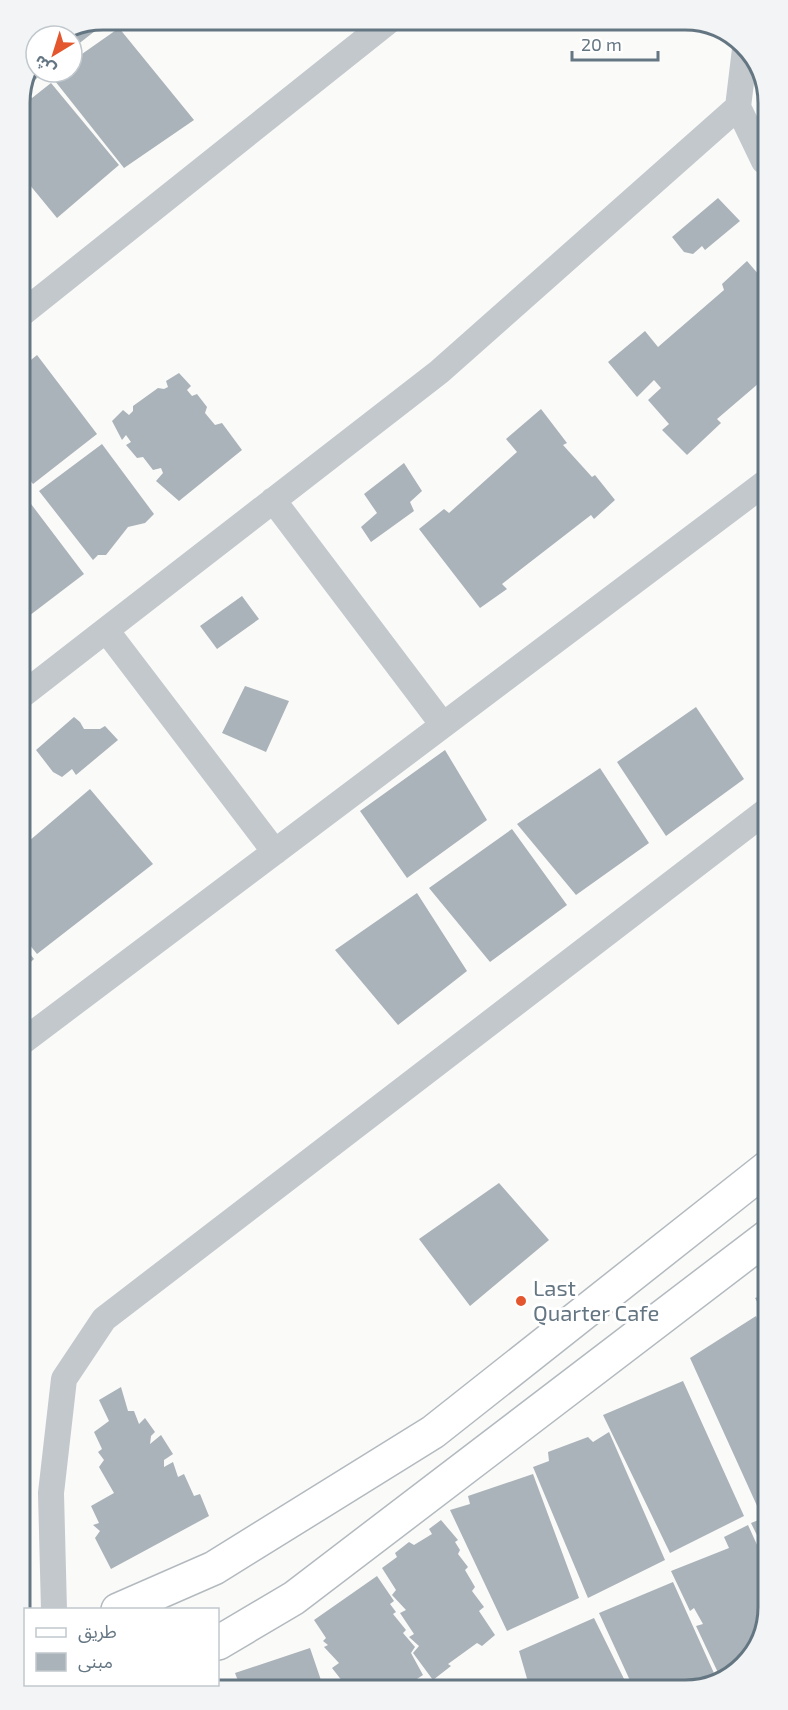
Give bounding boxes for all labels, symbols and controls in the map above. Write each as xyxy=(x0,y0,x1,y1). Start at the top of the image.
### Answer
north arrow xyxy=(24,24,84,84)
scale bar xyxy=(572,24,658,62)
text: 20 m xyxy=(581,33,622,55)
text: ش xyxy=(30,51,60,80)
place label: Last Quarter Cafe xyxy=(533,1274,659,1326)
marker: Last Quarter Cafe xyxy=(514,1294,528,1308)
legend xyxy=(24,1608,219,1686)
text: طريق xyxy=(78,1620,117,1643)
text: مبنى xyxy=(78,1650,113,1673)

